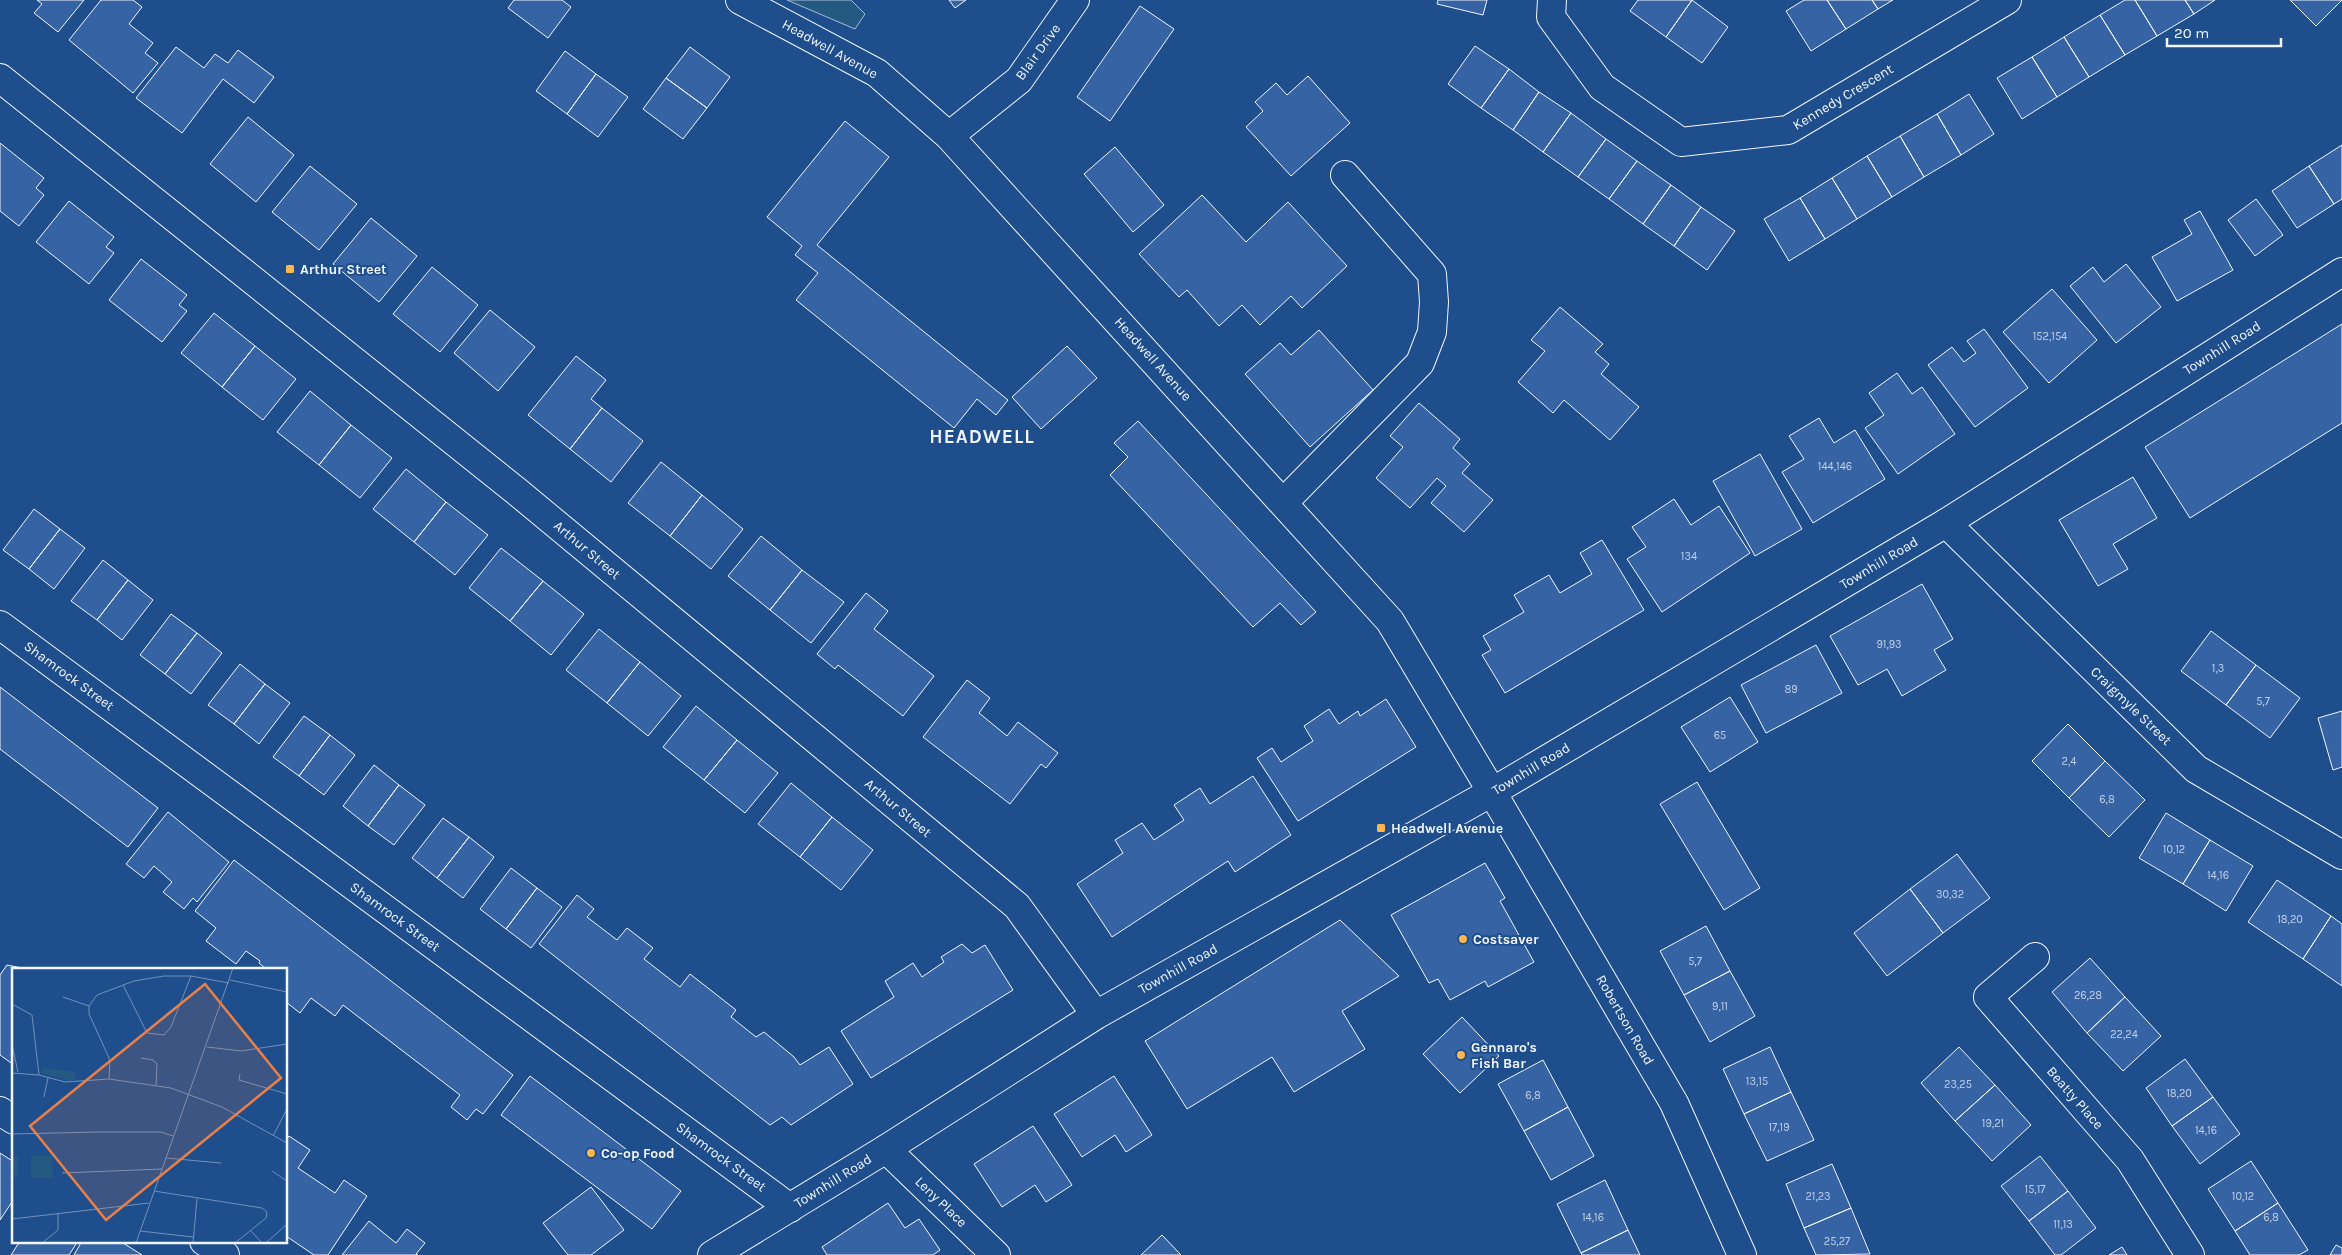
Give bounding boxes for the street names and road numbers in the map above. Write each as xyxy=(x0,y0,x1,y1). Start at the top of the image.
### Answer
street label: Headwell Avenue xyxy=(779,16,881,82)
street label: Blair Drive xyxy=(1012,20,1064,84)
street label: Kennedy Crescent xyxy=(1790,60,1896,134)
street label: Headwell Avenue xyxy=(1111,314,1195,404)
street label: Townhill Road xyxy=(2180,317,2264,379)
street label: Arthur Street xyxy=(550,517,624,583)
street label: Townhill Road xyxy=(1837,533,1921,593)
street label: Shamrock Street xyxy=(21,638,117,714)
street label: Craigmyle Street xyxy=(2087,663,2175,749)
street label: Townhill Road xyxy=(1489,739,1573,799)
street label: Arthur Street xyxy=(861,775,935,841)
street label: Shamrock Street xyxy=(347,879,443,955)
street label: Townhill Road xyxy=(1135,940,1221,998)
street label: Robertson Road xyxy=(1592,972,1658,1068)
street label: Beatty Place xyxy=(2043,1063,2107,1133)
street label: Shamrock Street xyxy=(673,1119,769,1195)
street label: Townhill Road xyxy=(791,1150,875,1212)
street label: Leny Place xyxy=(911,1173,971,1231)

